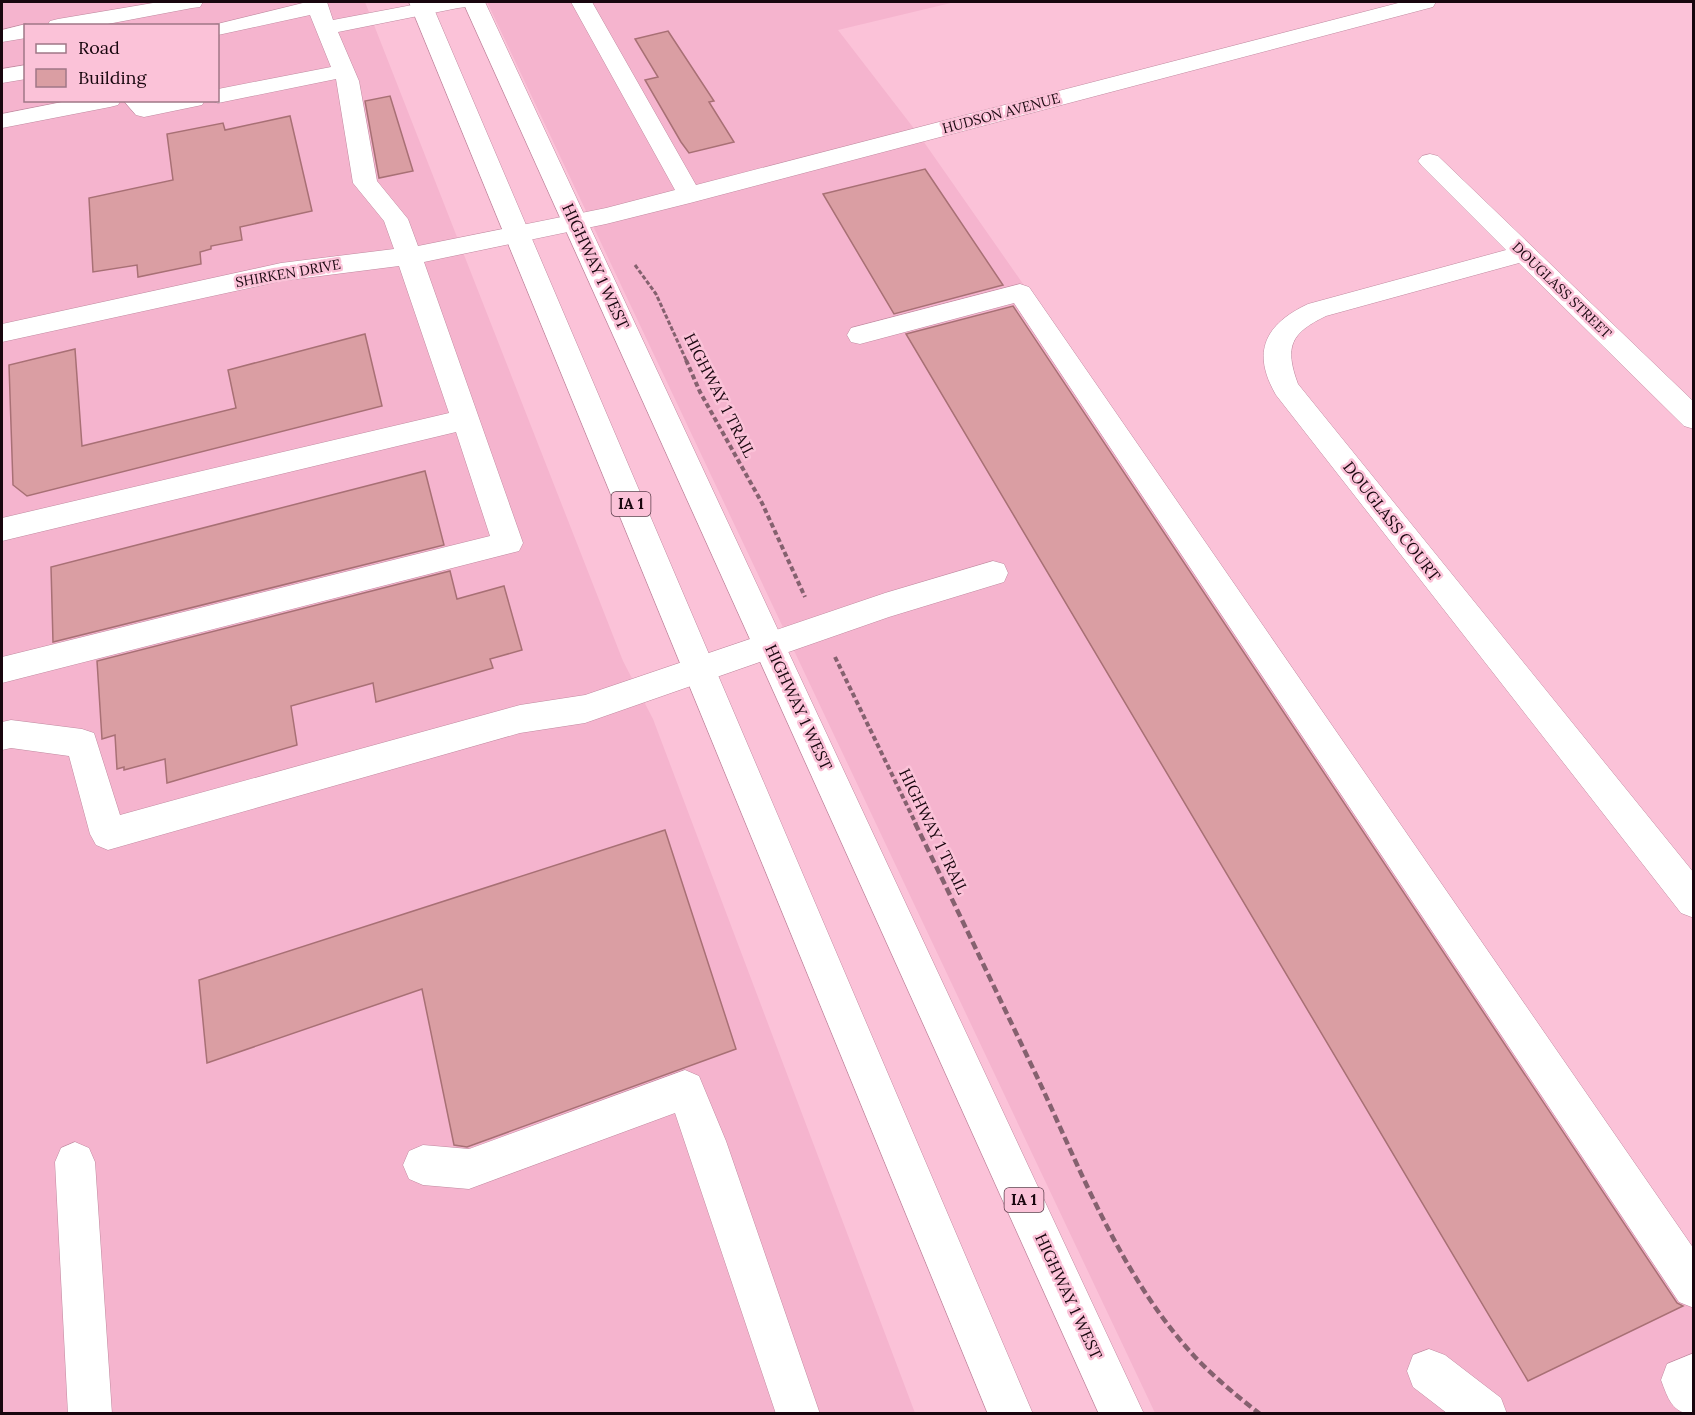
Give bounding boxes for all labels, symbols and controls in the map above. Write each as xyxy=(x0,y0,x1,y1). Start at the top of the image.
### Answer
legend xyxy=(24,24,219,102)
text: Road xyxy=(78,36,120,59)
text: Building xyxy=(78,66,148,89)
street label: HUDSON AVENUE xyxy=(940,89,1062,137)
street label: HIGHWAY 1 WEST xyxy=(558,200,634,332)
street label: DOUGLASS STREET xyxy=(1509,238,1615,342)
street label: SHIRKEN DRIVE xyxy=(234,255,342,291)
street label: HIGHWAY 1 TRAIL xyxy=(680,329,760,461)
street label: DOUGLASS COURT xyxy=(1339,457,1445,585)
road number: IA 1 xyxy=(612,492,650,516)
street label: HIGHWAY 1 WEST xyxy=(761,641,837,773)
street label: HIGHWAY 1 TRAIL xyxy=(895,765,973,897)
road number: IA 1 xyxy=(1004,1188,1044,1212)
street label: HIGHWAY 1 WEST xyxy=(1031,1230,1107,1362)

